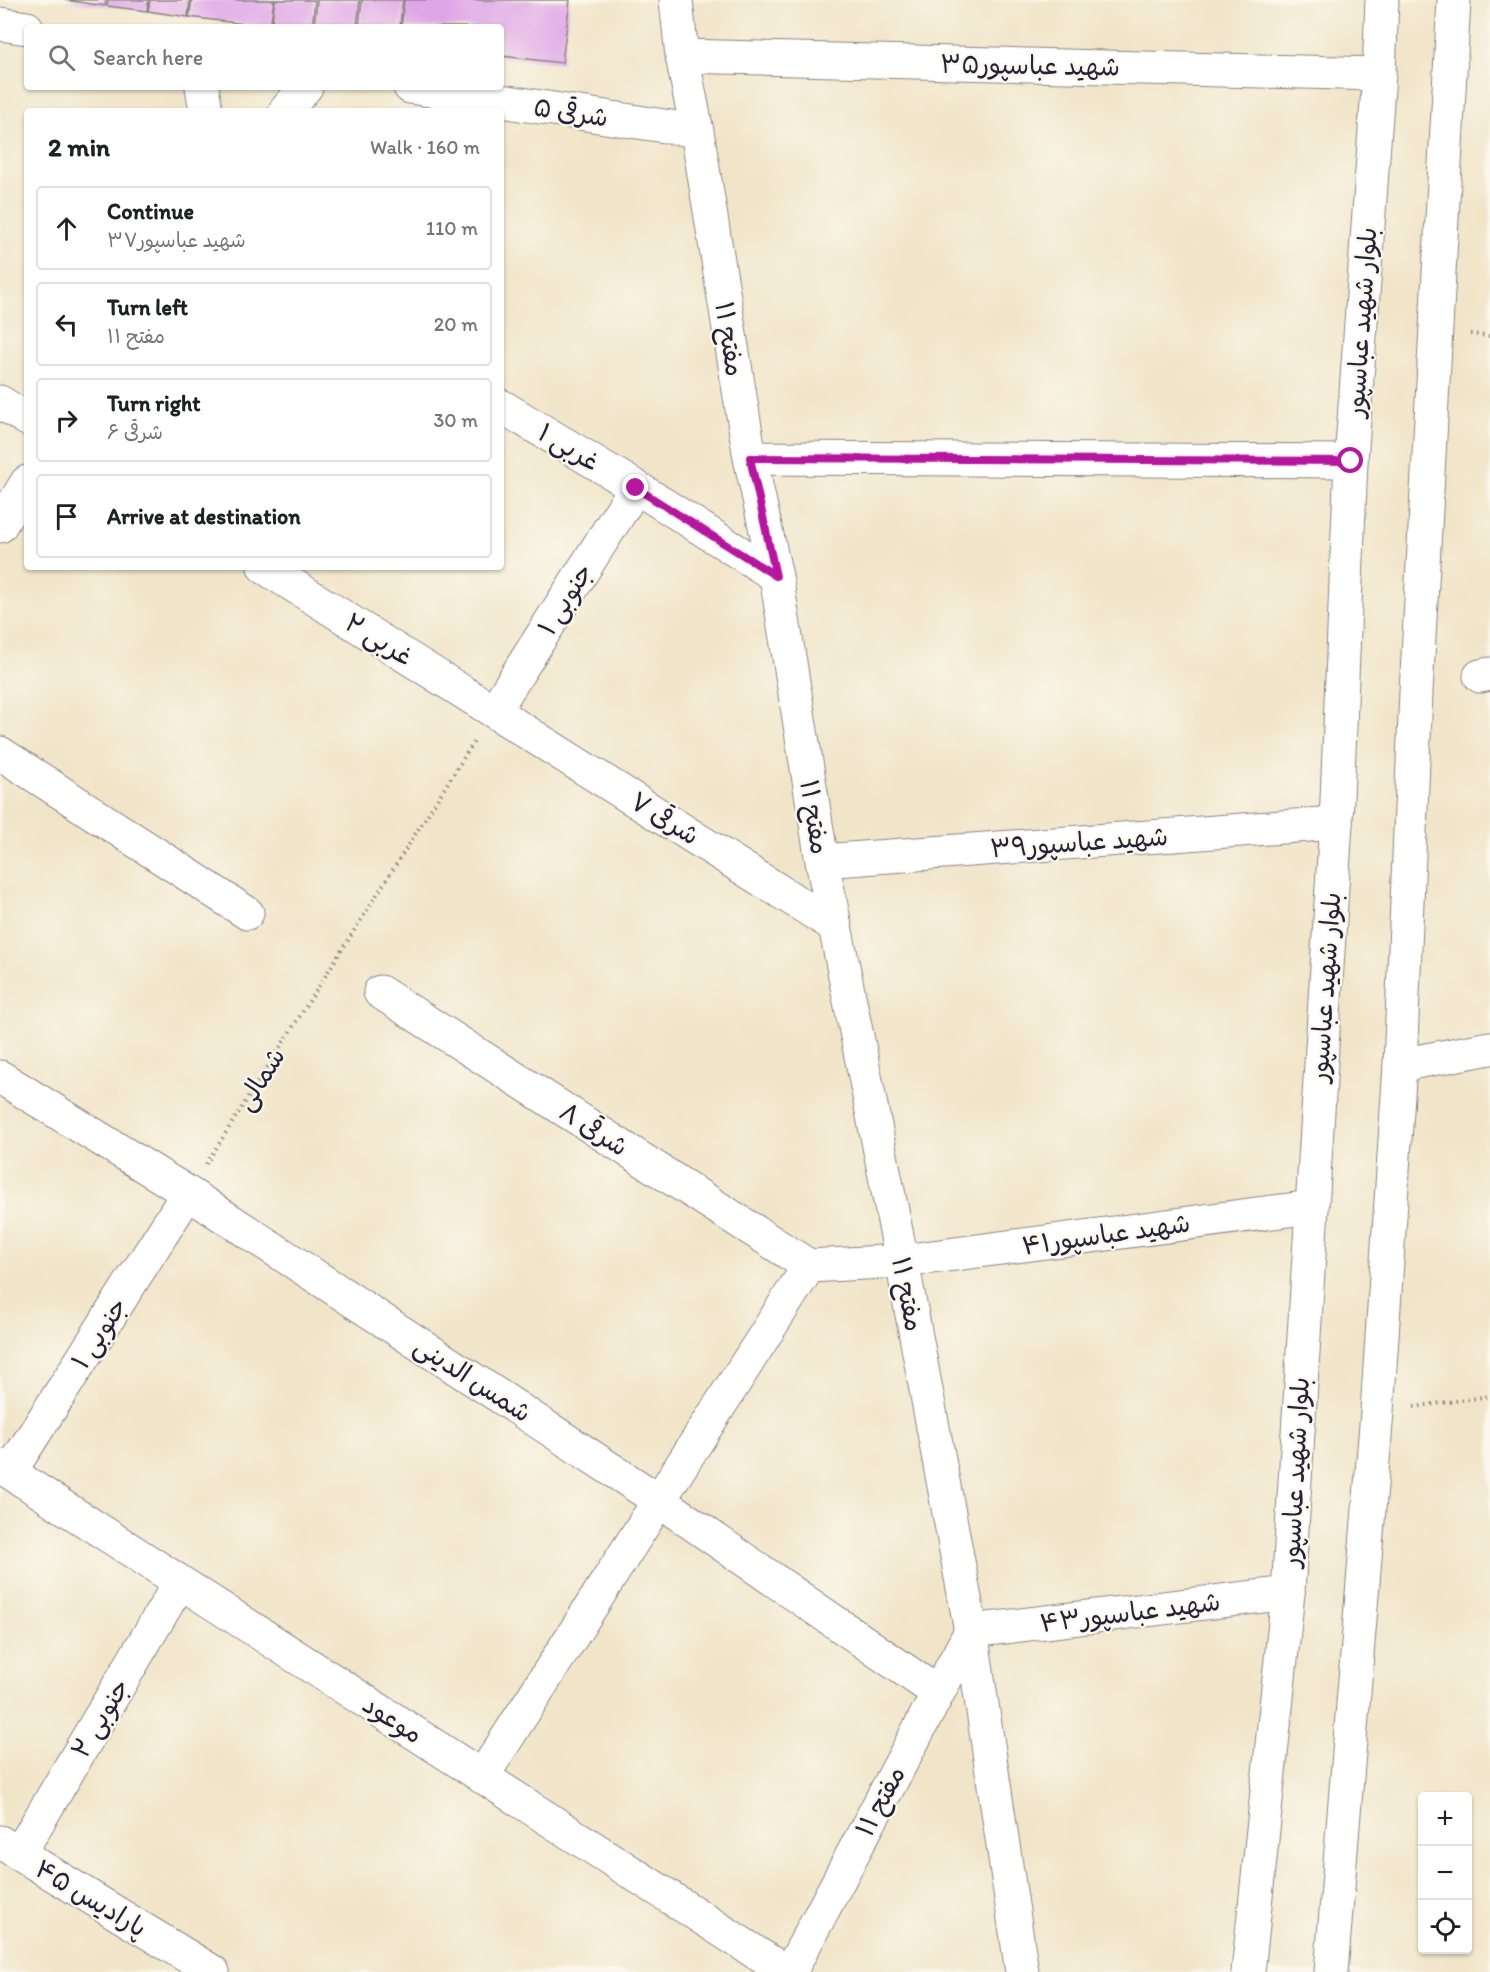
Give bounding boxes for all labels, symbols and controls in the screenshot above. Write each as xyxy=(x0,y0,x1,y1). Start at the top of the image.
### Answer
search box xyxy=(24,24,504,90)
icon: search xyxy=(45,41,78,74)
text: Search here xyxy=(93,44,203,71)
street label: شهید عباسپور۳۵ xyxy=(940,47,1120,84)
street label: شرقی ۵ xyxy=(531,90,611,134)
text: 2 min xyxy=(48,131,110,163)
text: Walk · 160 m xyxy=(370,135,480,159)
text: Continue xyxy=(107,198,194,225)
icon: ahead xyxy=(50,212,83,245)
text: 110 m xyxy=(426,216,478,240)
street label: بلوار شهید عباسپور xyxy=(1338,226,1385,420)
text: شهید عباسپور۳۷ xyxy=(107,228,246,252)
text: Turn left xyxy=(107,294,188,321)
street label: مفتح ۱۱ xyxy=(706,299,752,379)
icon: left xyxy=(50,308,83,341)
text: 20 m xyxy=(434,312,478,336)
text: مفتح ۱۱ xyxy=(107,324,165,348)
text: Turn right xyxy=(107,390,201,417)
icon: right xyxy=(50,404,83,437)
text: 30 m xyxy=(433,408,478,432)
street label: غربی ۱ xyxy=(532,416,606,479)
text: شرقی ۶ xyxy=(107,420,163,444)
route start xyxy=(1337,447,1363,473)
route end xyxy=(622,474,648,500)
icon: arrive xyxy=(50,500,83,533)
text: Arrive at destination xyxy=(107,503,301,530)
street label: جنوبی ۱ xyxy=(531,557,600,641)
street label: غربی ۲ xyxy=(338,606,419,673)
street label: مفتح ۱۱ xyxy=(791,777,837,857)
street label: شرقی ۷ xyxy=(625,784,705,852)
street label: شهید عباسپور۳۹ xyxy=(989,820,1169,865)
street label: بلوار شهید عباسپور xyxy=(1302,891,1349,1085)
street label: شمالی xyxy=(228,1041,293,1117)
street label: شرقی ۸ xyxy=(554,1095,634,1163)
street label: ۴۱شهید عباسپور xyxy=(1020,1206,1192,1263)
street label: مفتح ۱۱ xyxy=(883,1254,931,1334)
street label: ۱ جنوبی xyxy=(64,1291,135,1375)
street label: شمس الدینی xyxy=(408,1329,538,1430)
street label: بلوار شهید عباسپور xyxy=(1274,1376,1317,1570)
street label: ۴۳شهید عباسپور xyxy=(1038,1585,1222,1640)
street label: جنوبی ۲ xyxy=(64,1672,137,1764)
street label: موعود xyxy=(356,1688,429,1751)
street label: مفتح ۱۱ xyxy=(848,1760,914,1843)
map controls xyxy=(1418,1792,1472,1954)
button: + xyxy=(1418,1792,1472,1846)
button: − xyxy=(1418,1846,1472,1900)
street label: پارادیس ۴۵ xyxy=(29,1852,153,1945)
button: locate xyxy=(1418,1900,1472,1954)

